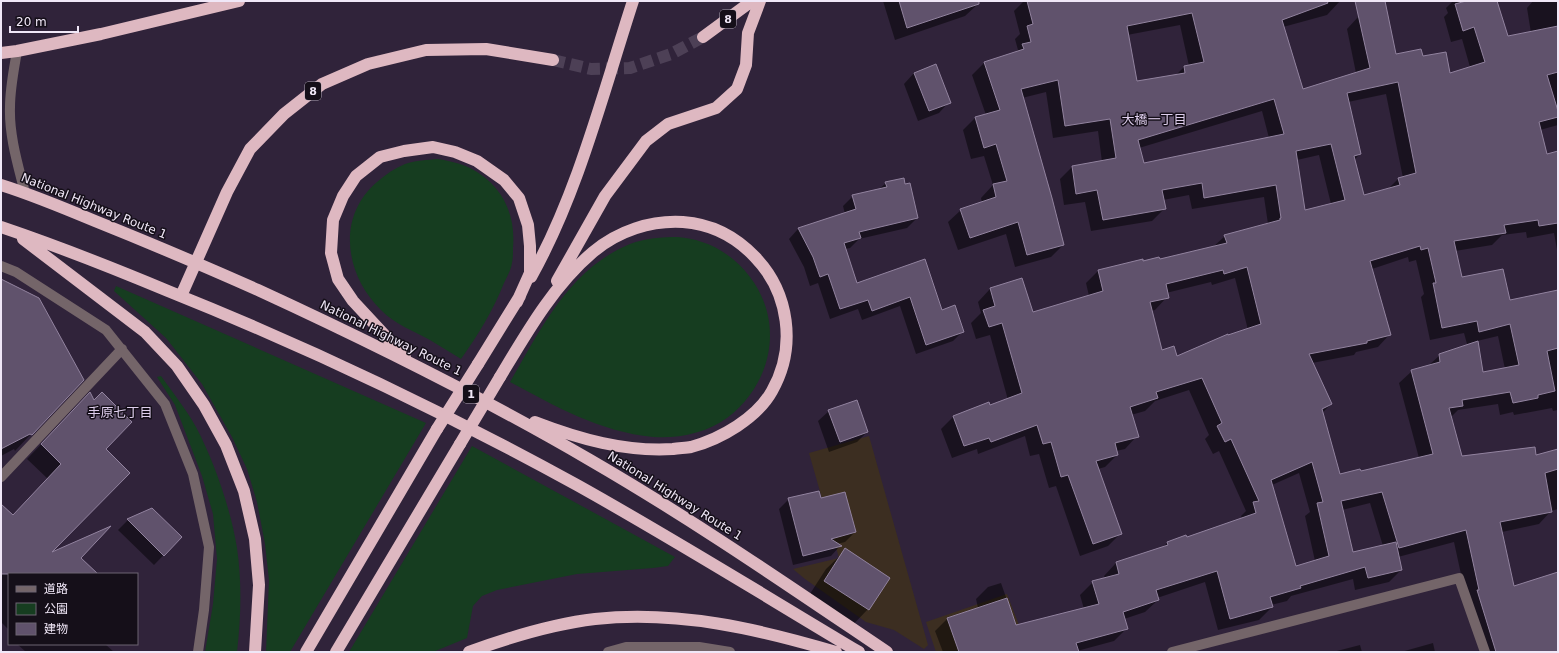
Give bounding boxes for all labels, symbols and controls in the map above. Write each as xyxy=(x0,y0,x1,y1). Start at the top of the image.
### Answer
scale bar xyxy=(10,8,78,34)
road number: 8 xyxy=(720,10,736,28)
text: 20 m xyxy=(16,15,47,29)
road number: 8 xyxy=(305,82,321,100)
district label: 大橋一丁目 xyxy=(1121,112,1187,127)
street label: National Highway Route 1 xyxy=(19,170,169,242)
street label: National Highway Route 1 xyxy=(318,298,464,378)
road number: 1 xyxy=(463,385,479,403)
district label: 手原七丁目 xyxy=(87,405,153,420)
street label: National Highway Route 1 xyxy=(605,449,745,543)
legend xyxy=(8,573,138,645)
text: 道路 xyxy=(44,582,68,596)
text: 公園 xyxy=(44,602,68,616)
text: 建物 xyxy=(44,622,68,636)

